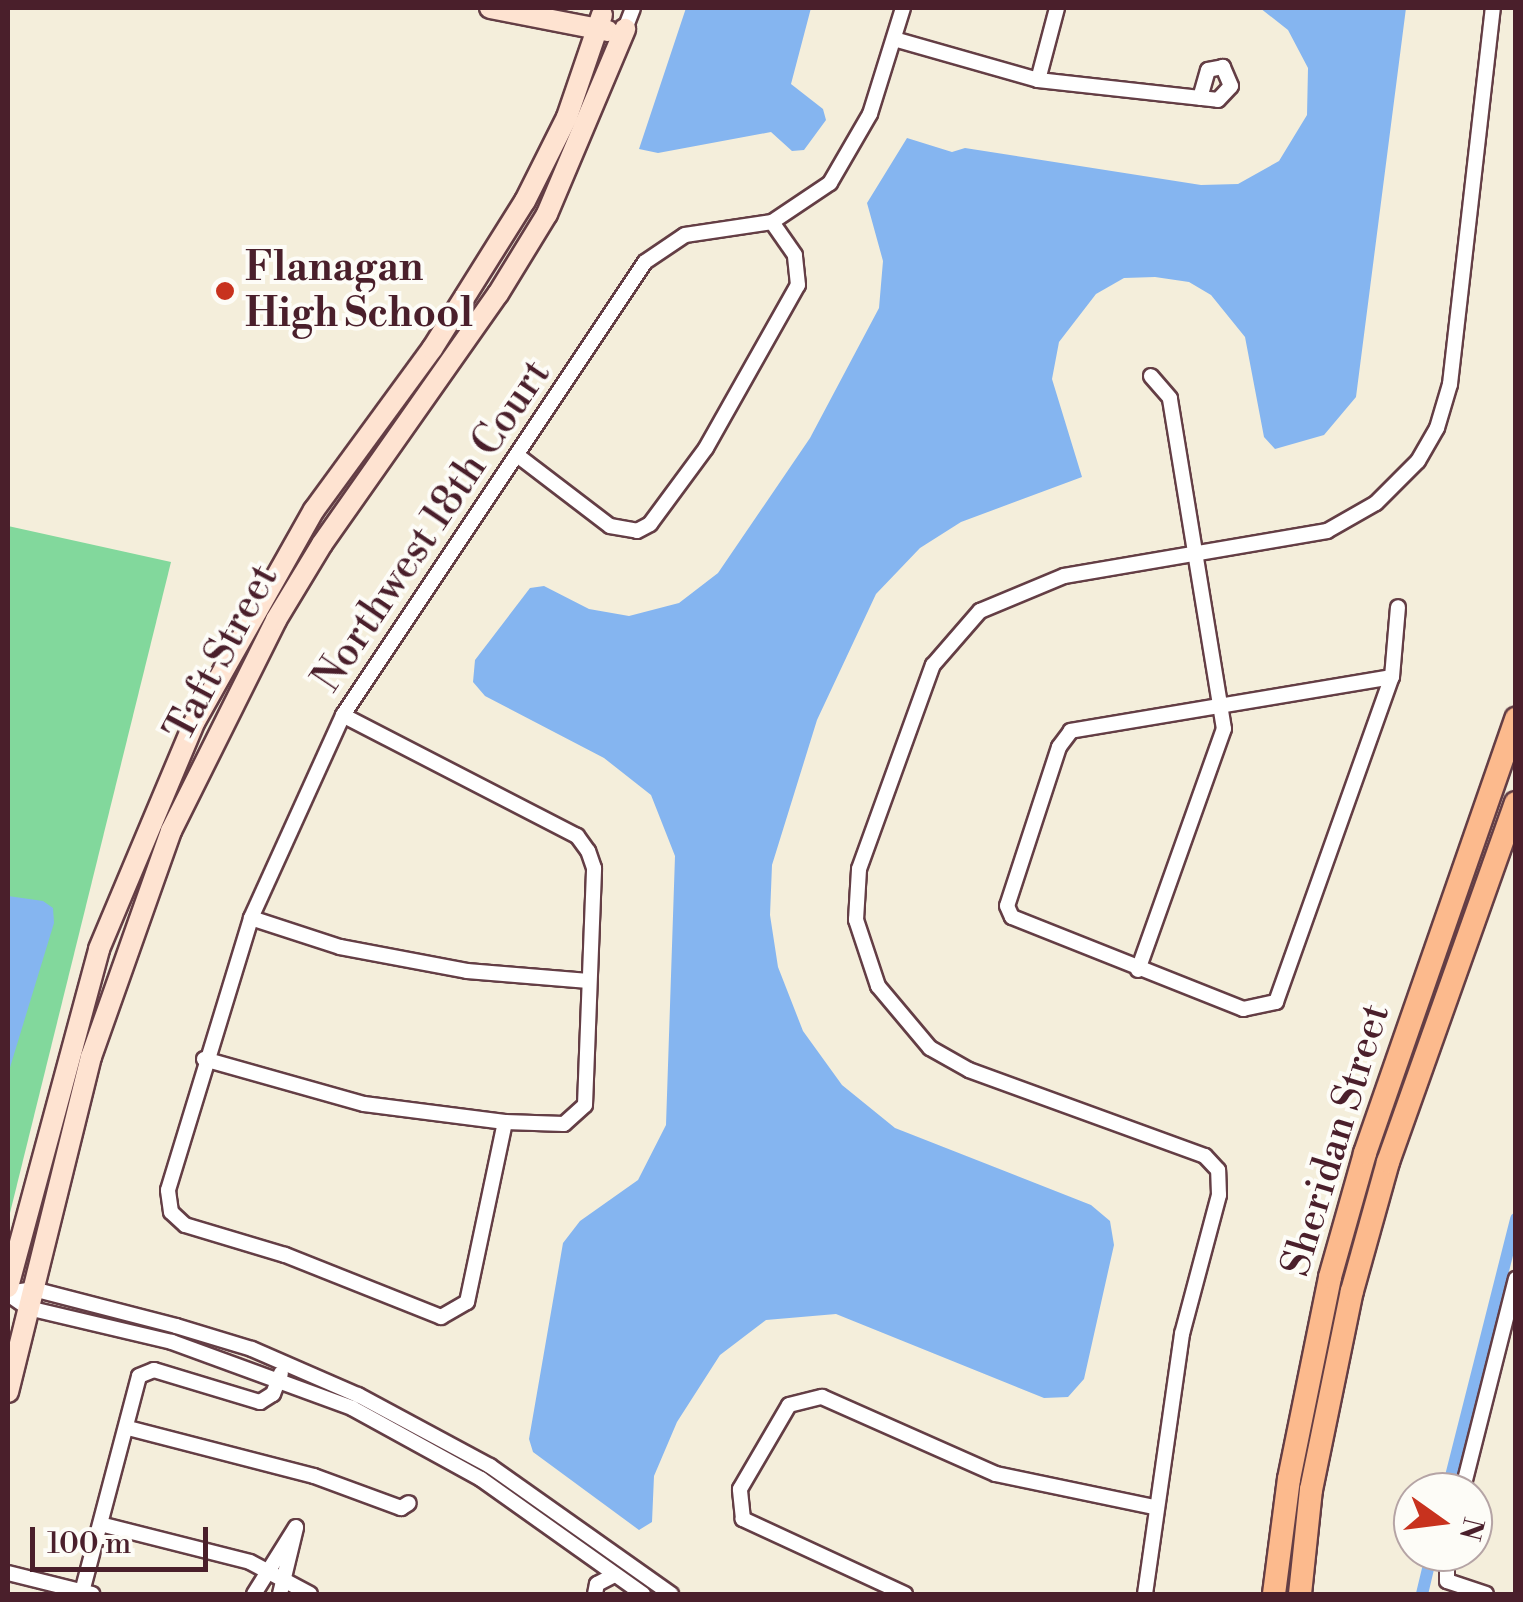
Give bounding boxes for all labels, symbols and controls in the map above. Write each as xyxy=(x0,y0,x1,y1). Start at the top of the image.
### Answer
place label: Flanagan High School xyxy=(245,244,473,338)
marker: Flanagan High School xyxy=(214,280,236,302)
street label: Northwest 18th Court xyxy=(303,351,561,701)
street label: Taft Street xyxy=(156,557,288,749)
street label: Sheridan Street xyxy=(1272,998,1400,1282)
north arrow xyxy=(1393,1472,1493,1572)
scale bar xyxy=(35,1507,212,1569)
text: N xyxy=(1451,1514,1490,1544)
text: 100 m xyxy=(47,1525,131,1563)

